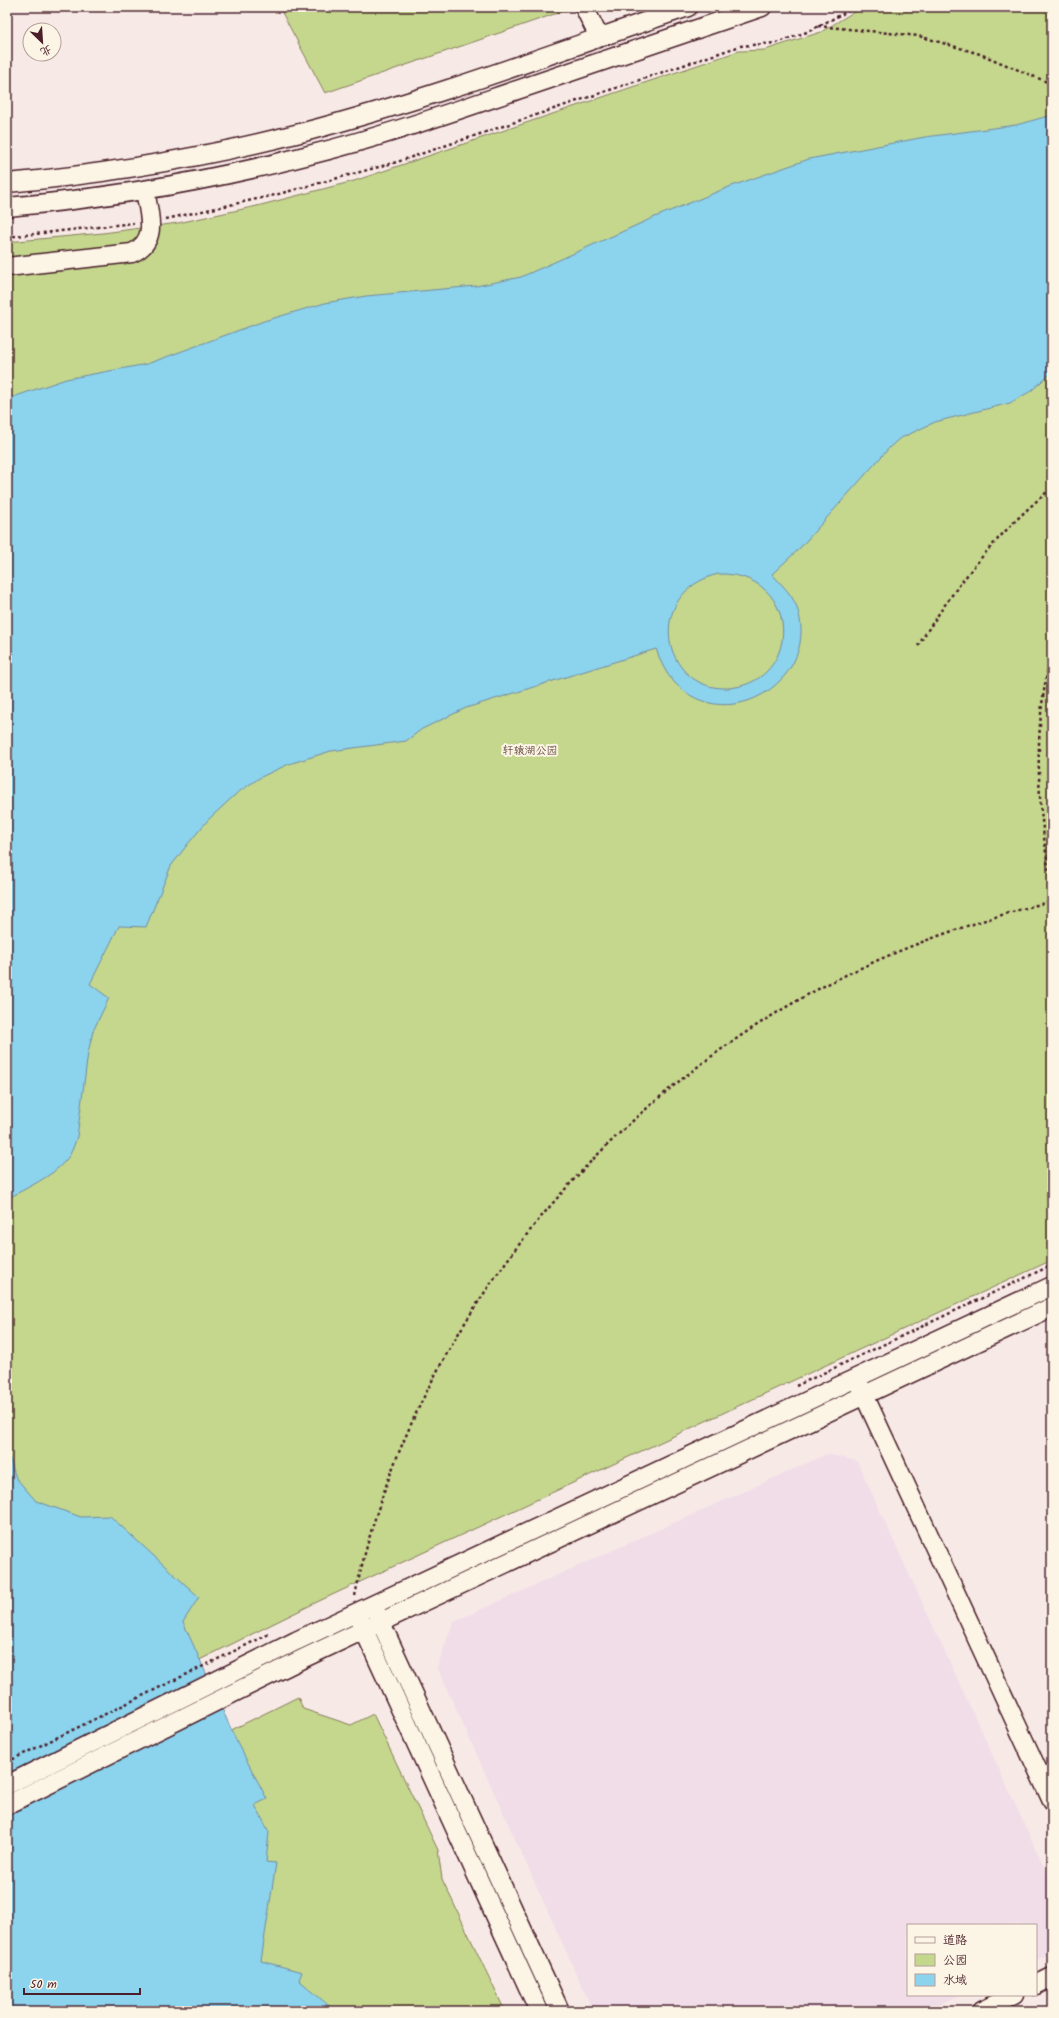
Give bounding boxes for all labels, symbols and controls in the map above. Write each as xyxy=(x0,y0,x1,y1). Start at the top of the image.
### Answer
north arrow xyxy=(22,22,62,62)
text: 北 xyxy=(37,40,55,61)
park label: 轩辕湖公园 xyxy=(503,742,558,760)
legend xyxy=(907,1924,1037,1996)
text: 道路 xyxy=(943,1931,967,1950)
text: 公园 xyxy=(943,1951,967,1970)
scale bar xyxy=(24,1970,140,1996)
text: 水域 xyxy=(943,1971,967,1990)
text: 50 m xyxy=(30,1975,57,1994)

